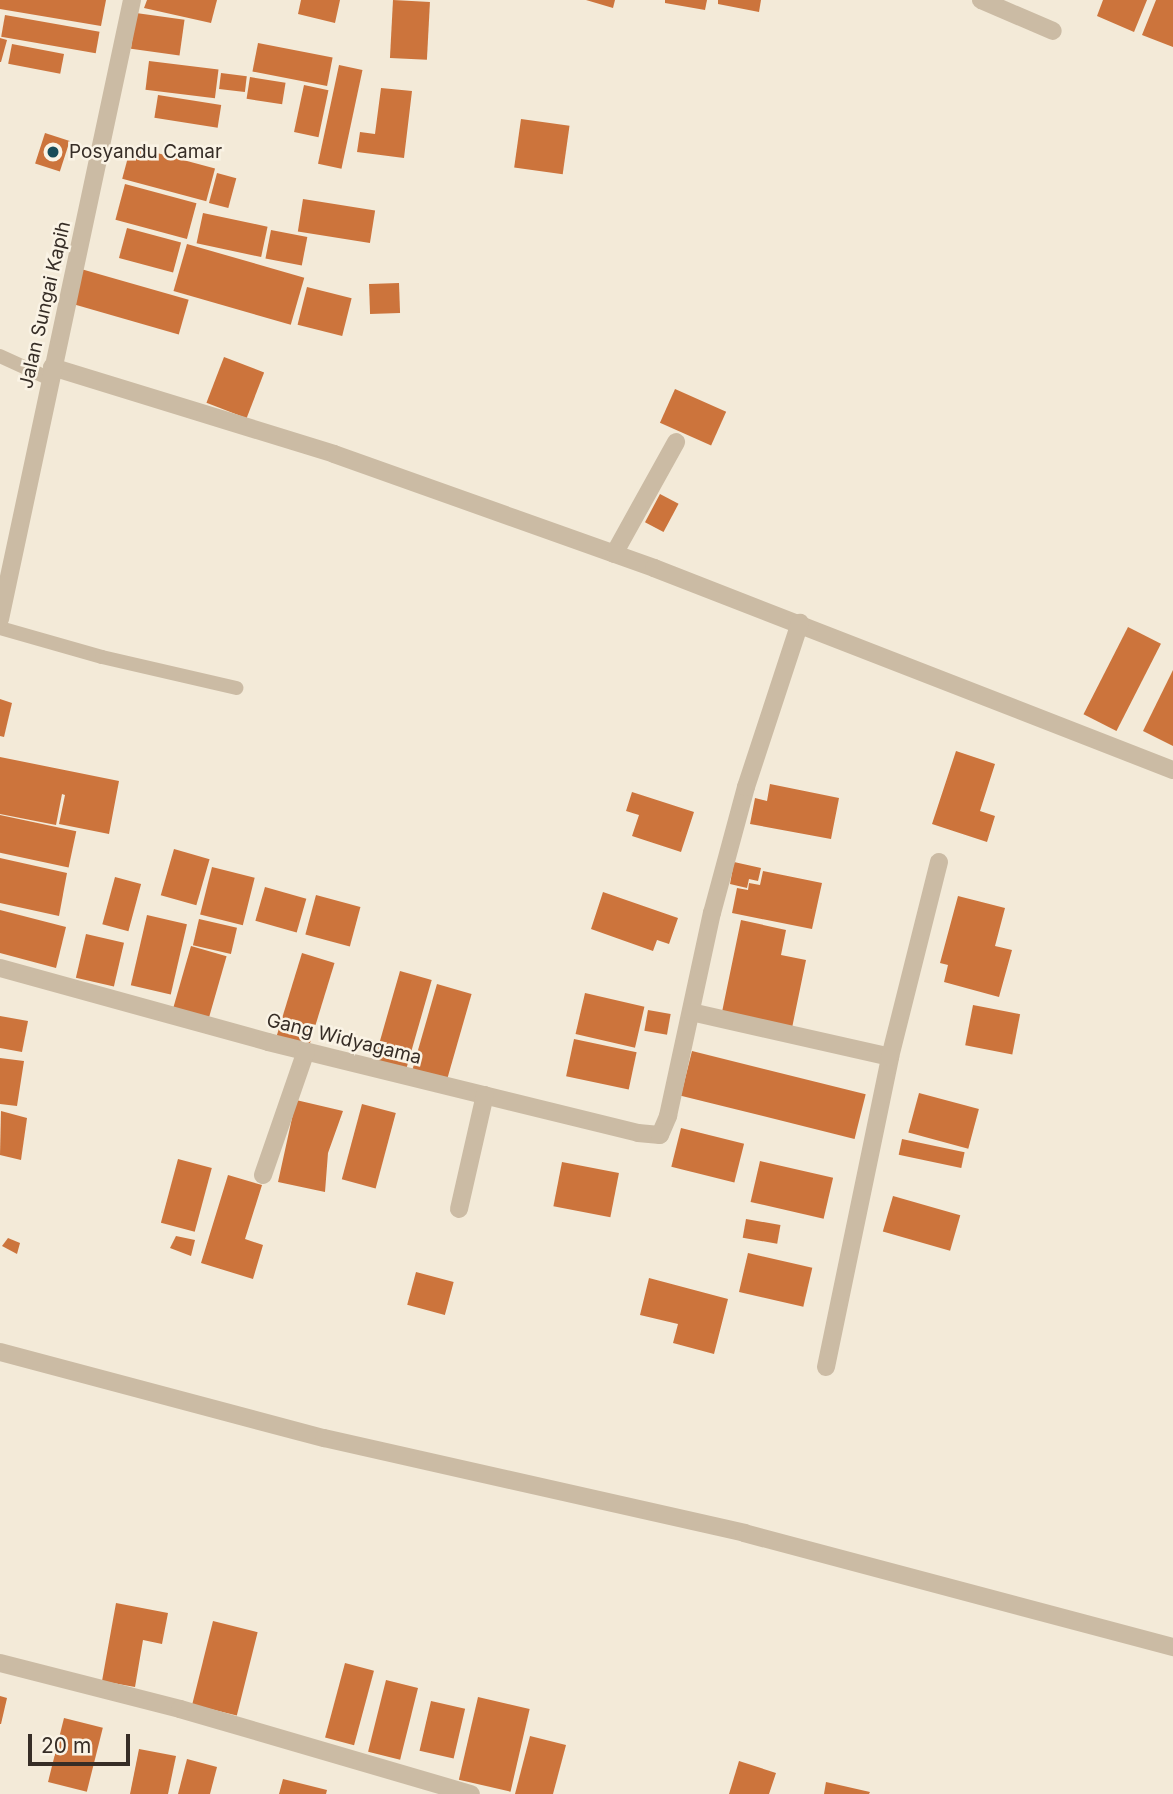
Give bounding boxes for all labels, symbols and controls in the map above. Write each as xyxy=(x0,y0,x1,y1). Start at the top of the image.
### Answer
place label: Posyandu Camar xyxy=(69,141,222,163)
marker: Posyandu Camar xyxy=(43,142,63,162)
street label: Jalan Sungai Kapih xyxy=(15,219,75,391)
street label: Gang Widyagama xyxy=(264,1009,424,1069)
scale bar xyxy=(32,1720,133,1764)
text: 20 m xyxy=(41,1733,91,1758)

